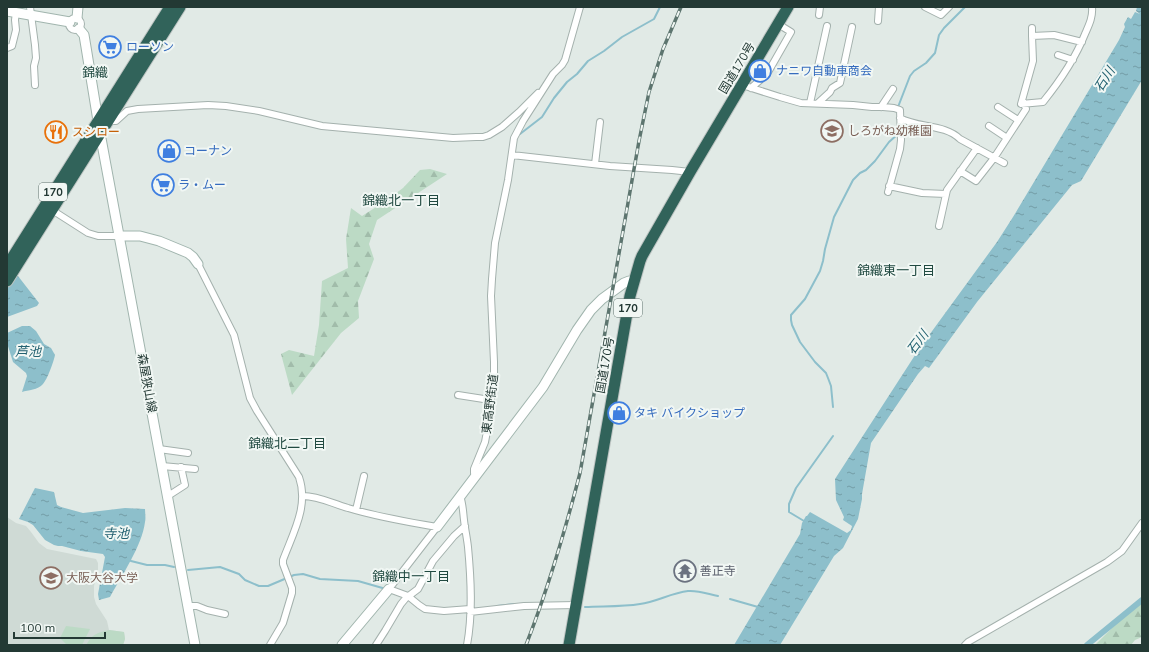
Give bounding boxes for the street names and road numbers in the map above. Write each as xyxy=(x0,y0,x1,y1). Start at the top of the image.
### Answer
street label: 国道170号 xyxy=(715,39,758,96)
road number: 170 xyxy=(39,183,67,201)
road number: 170 xyxy=(614,299,642,317)
street label: 国道170号 xyxy=(592,335,617,395)
street label: 森屋狭山線 xyxy=(135,352,160,414)
street label: 東高野街道 xyxy=(478,373,501,435)

